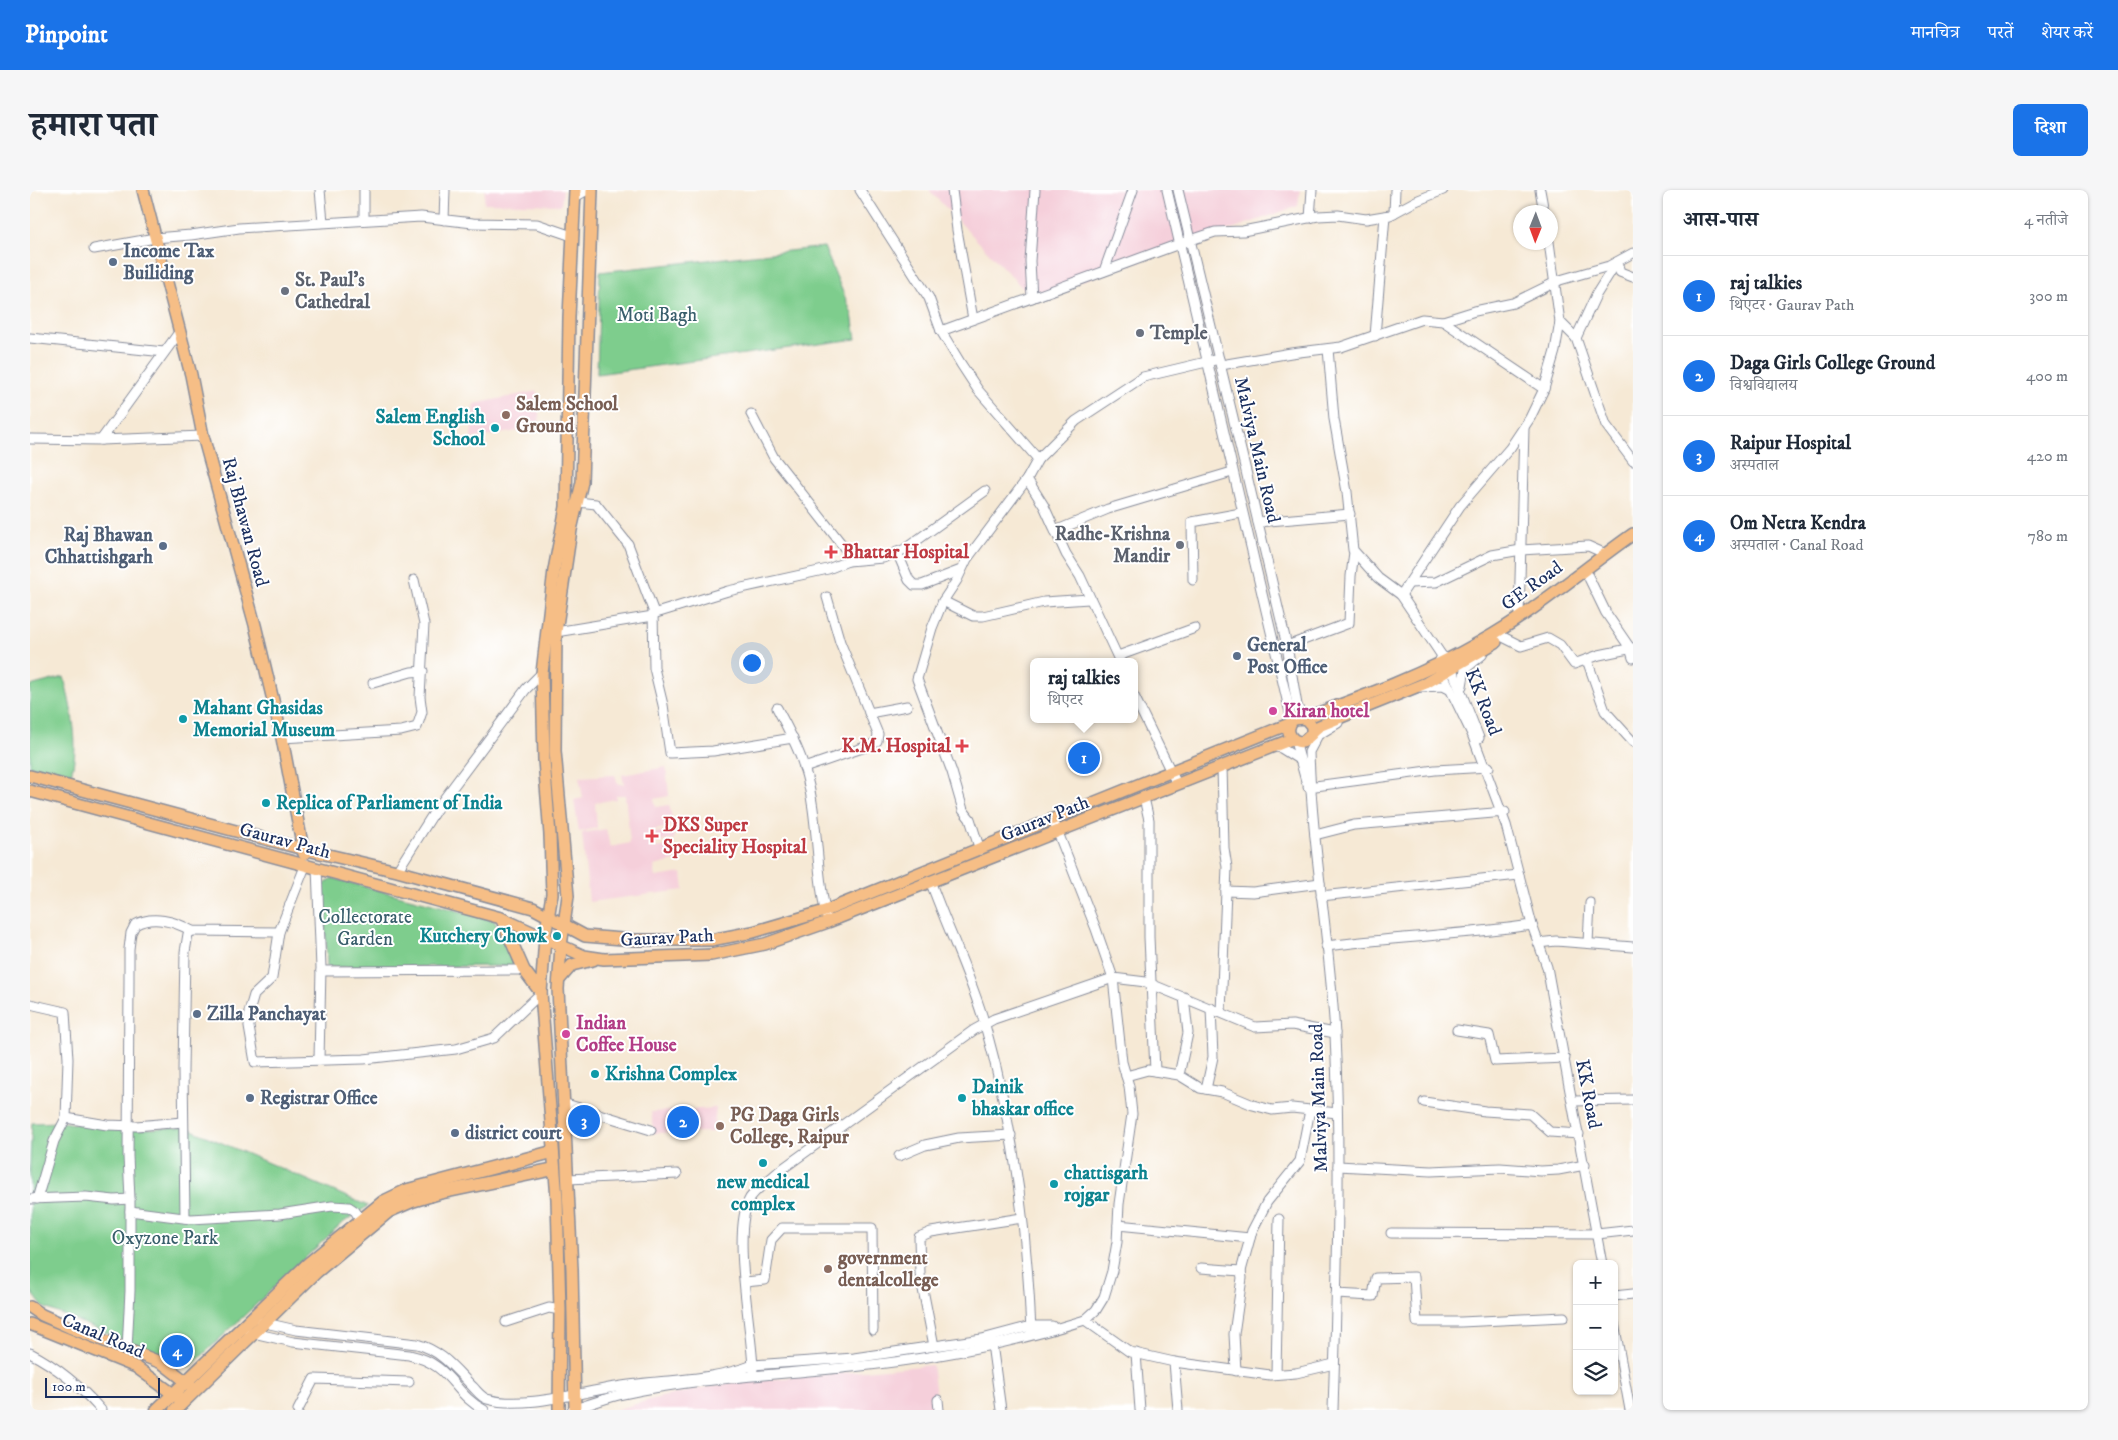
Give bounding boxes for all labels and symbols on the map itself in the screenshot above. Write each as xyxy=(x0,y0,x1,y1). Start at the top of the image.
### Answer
north arrow xyxy=(1513,205,1558,250)
place label: Income Tax Builiding xyxy=(123,240,215,285)
marker: Income Tax Builiding xyxy=(107,256,119,268)
place label: St. Paul's Cathedral xyxy=(295,269,370,314)
marker: St. Paul's Cathedral xyxy=(279,285,291,297)
park label: Moti Bagh xyxy=(617,304,697,327)
place label: Temple xyxy=(1149,322,1208,345)
marker: Temple xyxy=(1134,327,1146,339)
street label: Malviya Main Road xyxy=(1229,375,1285,526)
place label: Salem School Ground xyxy=(516,393,618,438)
place label: Salem English School xyxy=(376,406,486,451)
marker: Salem School Ground xyxy=(500,409,512,421)
marker: Salem English School xyxy=(489,422,501,434)
street label: Raj Bhawan Road xyxy=(217,455,273,590)
place label: Radhe-Krishna Mandir xyxy=(1055,523,1171,568)
place label: Raj Bhawan Chhattishgarh xyxy=(45,524,154,569)
marker: Radhe-Krishna Mandir xyxy=(1174,539,1186,551)
marker: Raj Bhawan Chhattishgarh xyxy=(157,540,169,552)
place label: Bhattar Hospital xyxy=(842,541,969,564)
marker: Bhattar Hospital xyxy=(824,545,838,559)
street label: GE Road xyxy=(1497,556,1568,616)
place label: General Post Office xyxy=(1247,634,1328,679)
your location xyxy=(739,650,765,676)
marker: General Post Office xyxy=(1231,650,1243,662)
street label: KK Road xyxy=(1460,665,1506,739)
place label: Mahant Ghasidas Memorial Museum xyxy=(193,697,336,742)
place label: Kiran hotel xyxy=(1283,700,1369,723)
marker: Kiran hotel xyxy=(1267,705,1279,717)
marker: Mahant Ghasidas Memorial Museum xyxy=(177,713,189,725)
place label: K.M. Hospital xyxy=(842,735,951,758)
marker: K.M. Hospital xyxy=(955,739,969,753)
pin: 1 xyxy=(1068,739,1100,777)
street label: Gaurav Path xyxy=(997,791,1093,847)
place label: Replica of Parliament of India xyxy=(276,792,503,815)
marker: Replica of Parliament of India xyxy=(260,797,272,809)
place label: DKS Super Speciality Hospital xyxy=(663,814,807,859)
street label: Gaurav Path xyxy=(237,818,333,864)
marker: DKS Super Speciality Hospital xyxy=(645,829,659,843)
park label: Collectorate Garden xyxy=(318,906,412,951)
street label: Gaurav Path xyxy=(620,924,714,952)
place label: Kutchery Chowk xyxy=(419,925,548,948)
marker: Kutchery Chowk xyxy=(551,930,563,942)
place label: Zilla Panchayat xyxy=(207,1003,327,1026)
marker: Zilla Panchayat xyxy=(191,1008,203,1020)
place label: Indian Coffee House xyxy=(576,1012,677,1057)
street label: Malviya Main Road xyxy=(1305,1023,1333,1173)
marker: Indian Coffee House xyxy=(560,1028,572,1040)
street label: KK Road xyxy=(1570,1057,1606,1131)
place label: Krishna Complex xyxy=(605,1063,738,1086)
marker: Krishna Complex xyxy=(589,1068,601,1080)
place label: Dainik bhaskar office xyxy=(971,1076,1074,1121)
place label: Registrar Office xyxy=(260,1087,378,1110)
marker: Registrar Office xyxy=(244,1092,256,1104)
marker: Dainik bhaskar office xyxy=(956,1092,968,1104)
pin: 3 xyxy=(568,1102,600,1140)
pin: 2 xyxy=(667,1103,699,1141)
place label: PG Daga Girls College, Raipur xyxy=(730,1104,850,1149)
marker: PG Daga Girls College, Raipur xyxy=(714,1120,726,1132)
place label: district court xyxy=(465,1122,563,1145)
marker: district court xyxy=(449,1127,461,1139)
marker: new medical complex xyxy=(757,1157,769,1169)
place label: chattisgarh rojgar xyxy=(1064,1162,1149,1208)
place label: new medical complex xyxy=(717,1171,809,1216)
marker: chattisgarh rojgar xyxy=(1048,1178,1060,1190)
park label: Oxyzone Park xyxy=(112,1227,219,1250)
place label: government dentalcollege xyxy=(837,1247,939,1292)
marker: government dentalcollege xyxy=(822,1263,834,1275)
street label: Canal Road xyxy=(58,1308,148,1364)
pin: 4 xyxy=(161,1332,193,1370)
scale bar xyxy=(45,1375,160,1398)

